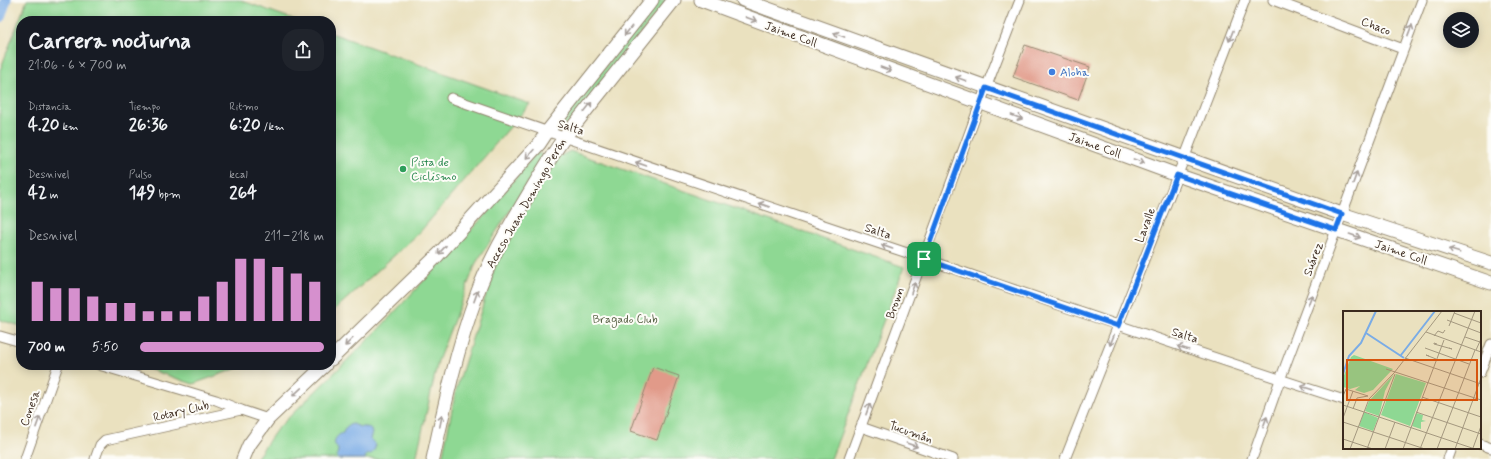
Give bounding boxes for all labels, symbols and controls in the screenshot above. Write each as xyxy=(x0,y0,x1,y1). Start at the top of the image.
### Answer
map controls xyxy=(1443,12,1479,48)
button: layers xyxy=(1443,12,1479,48)
street label: Chaco xyxy=(1359,14,1393,40)
one-way arrow xyxy=(744,15,756,23)
street label: Jaime Coll xyxy=(762,18,819,52)
one-way arrow xyxy=(623,25,632,36)
one-way arrow xyxy=(1407,25,1415,37)
text: Carrera nocturna xyxy=(28,28,191,56)
button: share xyxy=(282,29,324,71)
one-way arrow xyxy=(833,30,845,38)
one-way arrow xyxy=(1227,30,1235,42)
text: 21:06 · 6 × 700 m xyxy=(28,57,127,74)
one-way arrow xyxy=(879,65,891,73)
place label: Aloha xyxy=(1060,65,1090,81)
marker: Aloha xyxy=(1047,67,1057,77)
one-way arrow xyxy=(956,74,968,82)
text: Distancia xyxy=(28,100,71,114)
text: Tiempo xyxy=(129,100,160,114)
text: Ritmo xyxy=(229,100,258,114)
one-way arrow xyxy=(584,102,592,113)
text: 4.20 xyxy=(28,114,59,136)
text: 26:36 xyxy=(129,114,168,136)
text: 6:20 xyxy=(229,114,261,136)
one-way arrow xyxy=(1011,114,1024,121)
street label: Salta xyxy=(555,116,586,140)
text: km xyxy=(59,120,79,134)
text: /km xyxy=(261,120,284,134)
street label: Jaime Coll xyxy=(1066,129,1123,163)
street label: Acceso Juan Domingo Perón xyxy=(483,136,571,271)
one-way arrow xyxy=(525,149,534,160)
place label: Pista de Ciclismo xyxy=(411,155,457,185)
one-way arrow xyxy=(1133,158,1145,166)
one-way arrow xyxy=(635,159,647,167)
marker: Pista de Ciclismo xyxy=(398,164,408,174)
text: Desnivel xyxy=(28,168,70,182)
text: Pulso xyxy=(129,168,152,182)
text: kcal xyxy=(229,168,248,182)
one-way arrow xyxy=(1352,173,1360,185)
text: 42 xyxy=(28,182,47,204)
text: 149 xyxy=(129,182,156,204)
text: 264 xyxy=(229,182,257,204)
text: m xyxy=(47,188,59,202)
text: bpm xyxy=(156,188,181,202)
one-way arrow xyxy=(757,201,770,208)
street label: Lavalle xyxy=(1132,205,1160,245)
street label: Salta xyxy=(862,220,893,244)
text: Desnivel xyxy=(28,228,77,245)
text: 211–218 m xyxy=(264,228,324,245)
one-way arrow xyxy=(1348,233,1361,240)
street label: Jaime Coll xyxy=(1372,237,1429,269)
street label: Suárez xyxy=(1300,240,1328,278)
one-way arrow xyxy=(881,242,893,250)
pin xyxy=(907,242,941,276)
one-way arrow xyxy=(437,245,447,255)
one-way arrow xyxy=(1448,247,1461,254)
icon: arrive xyxy=(913,248,935,270)
one-way arrow xyxy=(910,282,918,294)
street label: Brown xyxy=(883,285,909,321)
one-way arrow xyxy=(473,290,481,302)
one-way arrow xyxy=(1306,295,1314,307)
inset map xyxy=(1343,311,1481,449)
park label: Bragado Club xyxy=(592,312,658,328)
street label: Salta xyxy=(1169,324,1200,348)
one-way arrow xyxy=(1108,334,1116,346)
one-way arrow xyxy=(344,337,354,347)
text: 700 m xyxy=(28,339,65,356)
text: 5:50 xyxy=(92,339,119,356)
one-way arrow xyxy=(1178,343,1190,351)
one-way arrow xyxy=(1301,384,1314,391)
street label: Conesa xyxy=(17,387,45,429)
one-way arrow xyxy=(292,387,302,397)
street label: Rotary Club xyxy=(152,398,211,426)
one-way arrow xyxy=(865,404,873,416)
one-way arrow xyxy=(438,415,446,428)
one-way arrow xyxy=(35,416,42,429)
one-way arrow xyxy=(1261,417,1269,429)
street label: Tucumán xyxy=(887,418,935,448)
one-way arrow xyxy=(905,441,917,449)

